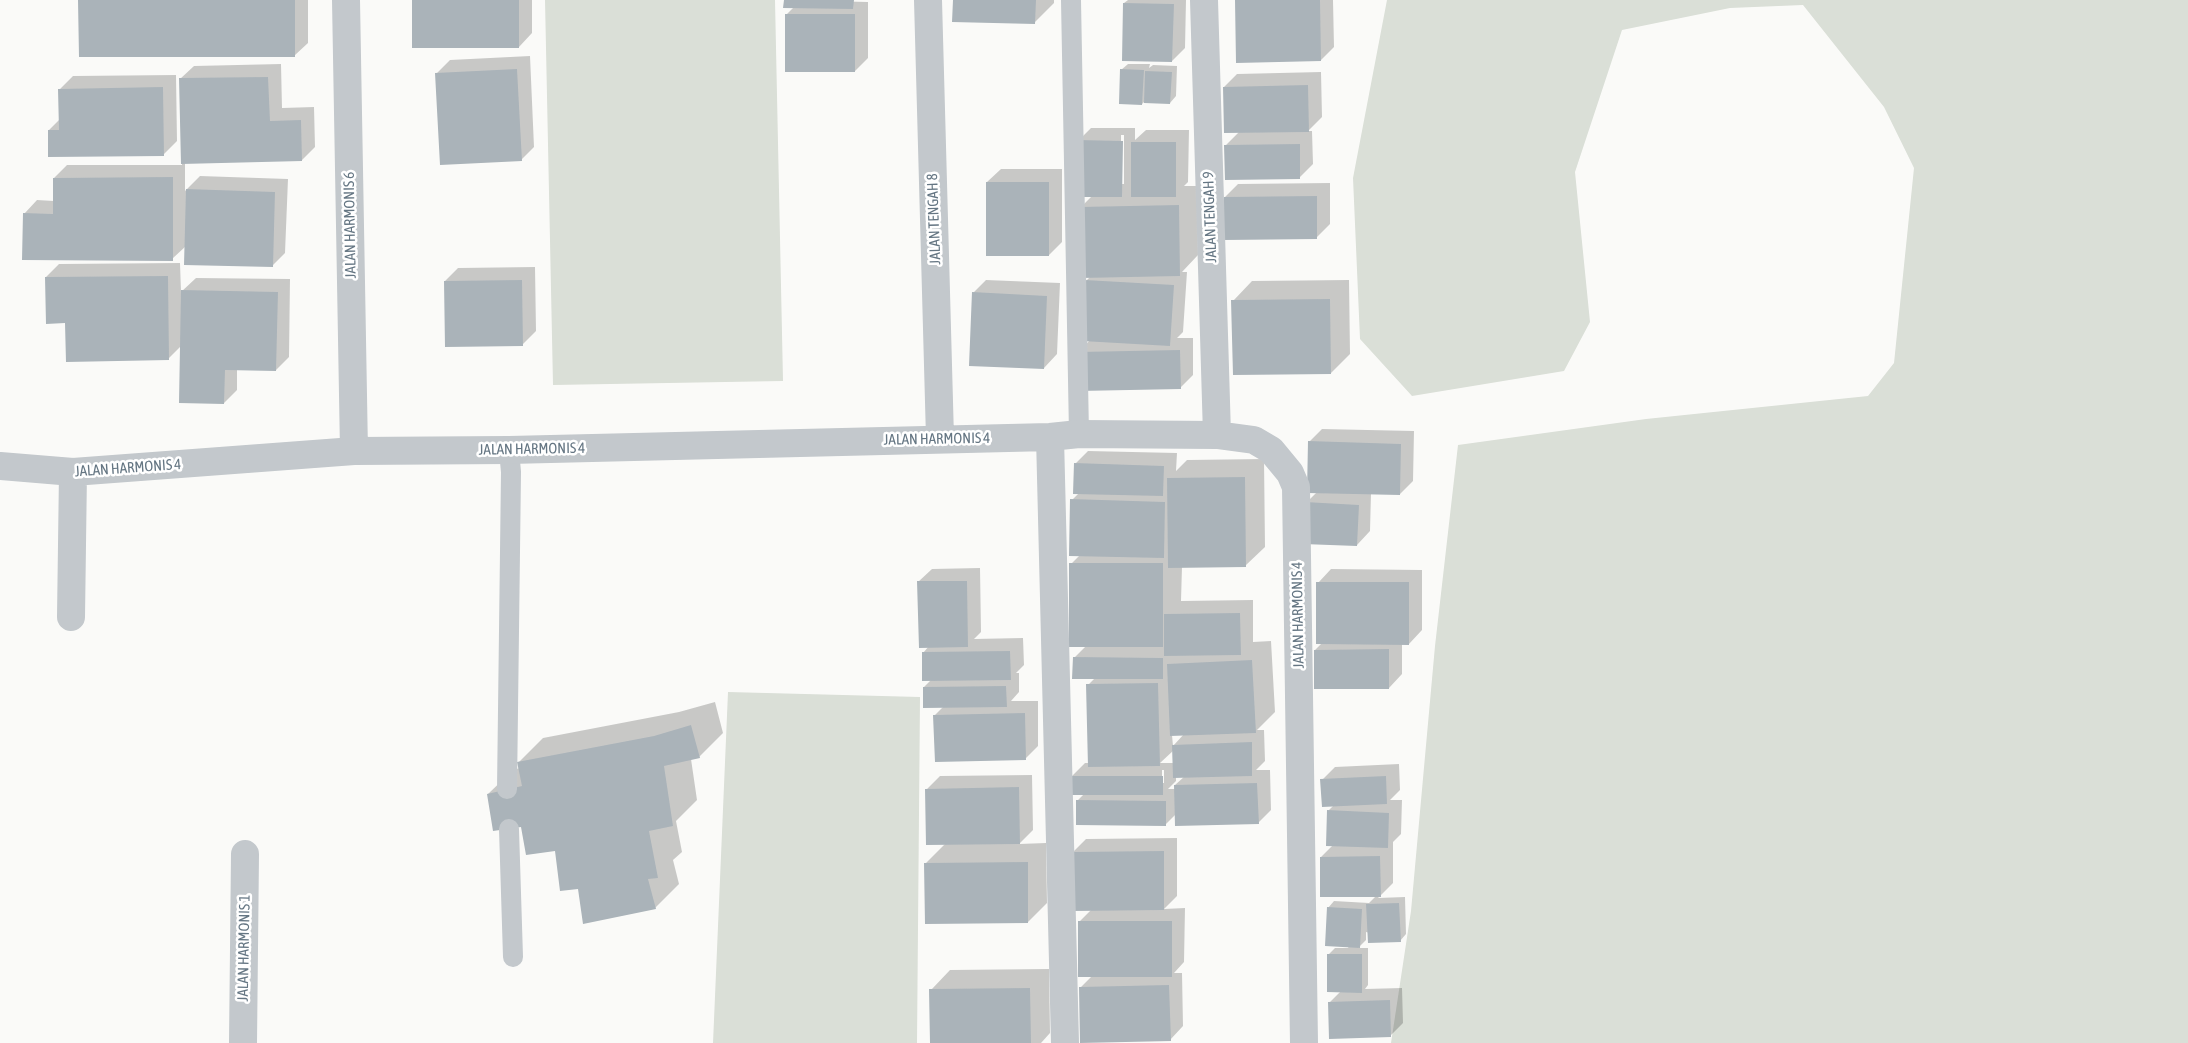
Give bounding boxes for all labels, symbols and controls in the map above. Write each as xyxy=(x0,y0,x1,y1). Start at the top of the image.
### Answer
street label: JALAN TENGAH 9 xyxy=(1199,171,1221,263)
street label: JALAN HARMONIS 6 xyxy=(340,172,360,278)
street label: JALAN TENGAH 8 xyxy=(923,173,945,265)
street label: JALAN HARMONIS 4 xyxy=(884,429,990,449)
street label: JALAN HARMONIS 4 xyxy=(479,439,585,459)
street label: JALAN HARMONIS 4 xyxy=(74,455,182,481)
street label: JALAN HARMONIS 4 xyxy=(1288,562,1308,668)
street label: JALAN HARMONIS 1 xyxy=(234,895,254,1001)

